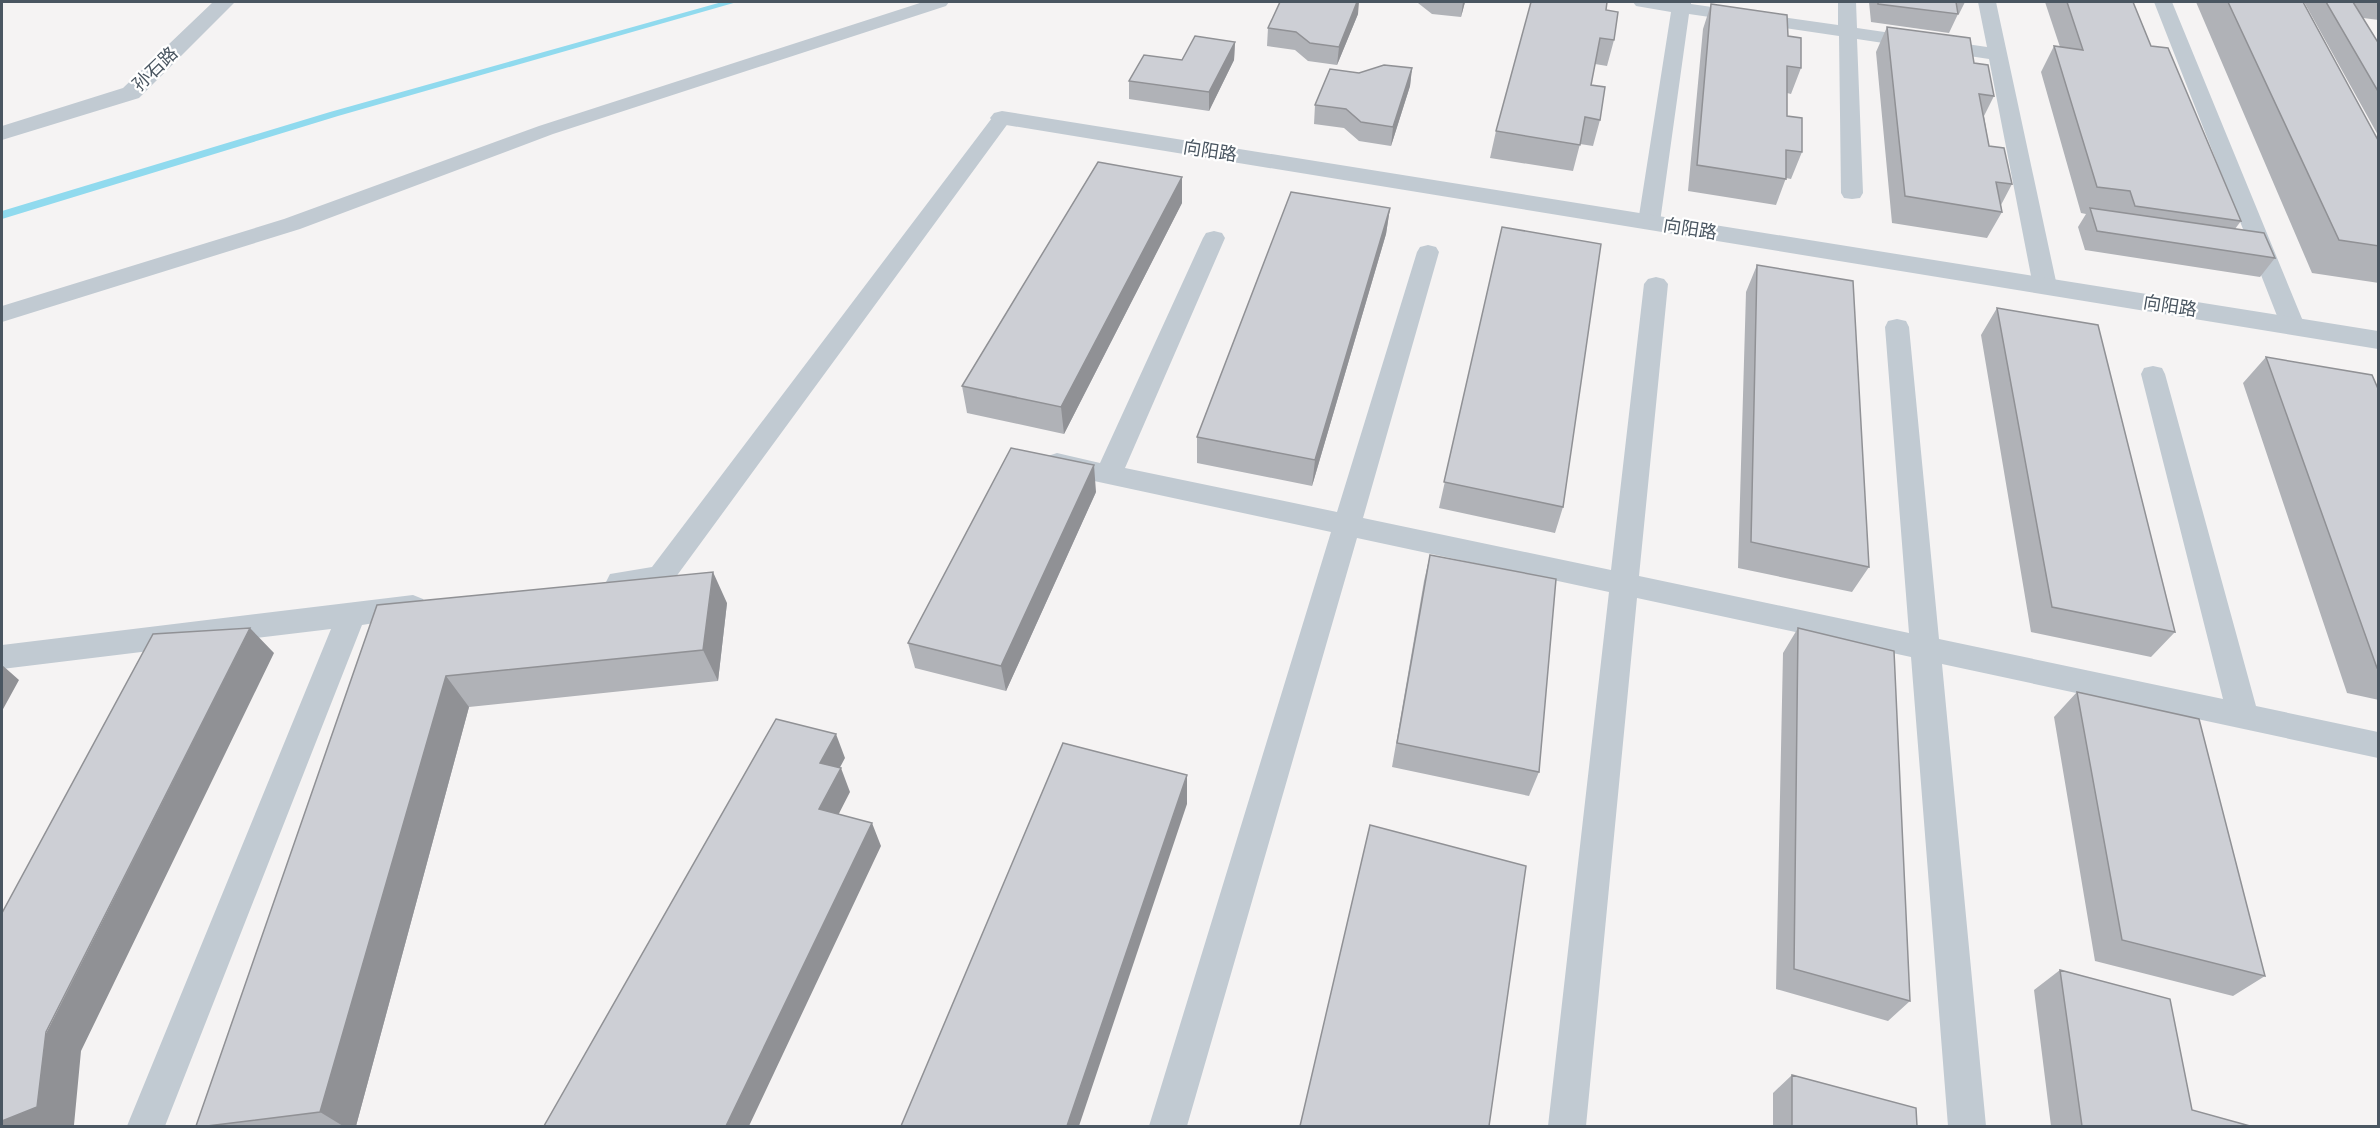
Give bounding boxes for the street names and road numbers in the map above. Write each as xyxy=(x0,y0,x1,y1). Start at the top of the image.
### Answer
street label: 孙石路 xyxy=(128,42,181,95)
street label: 向阳路 xyxy=(1182,136,1238,165)
street label: 向阳路 xyxy=(1662,214,1718,243)
street label: 向阳路 xyxy=(2142,291,2198,320)

